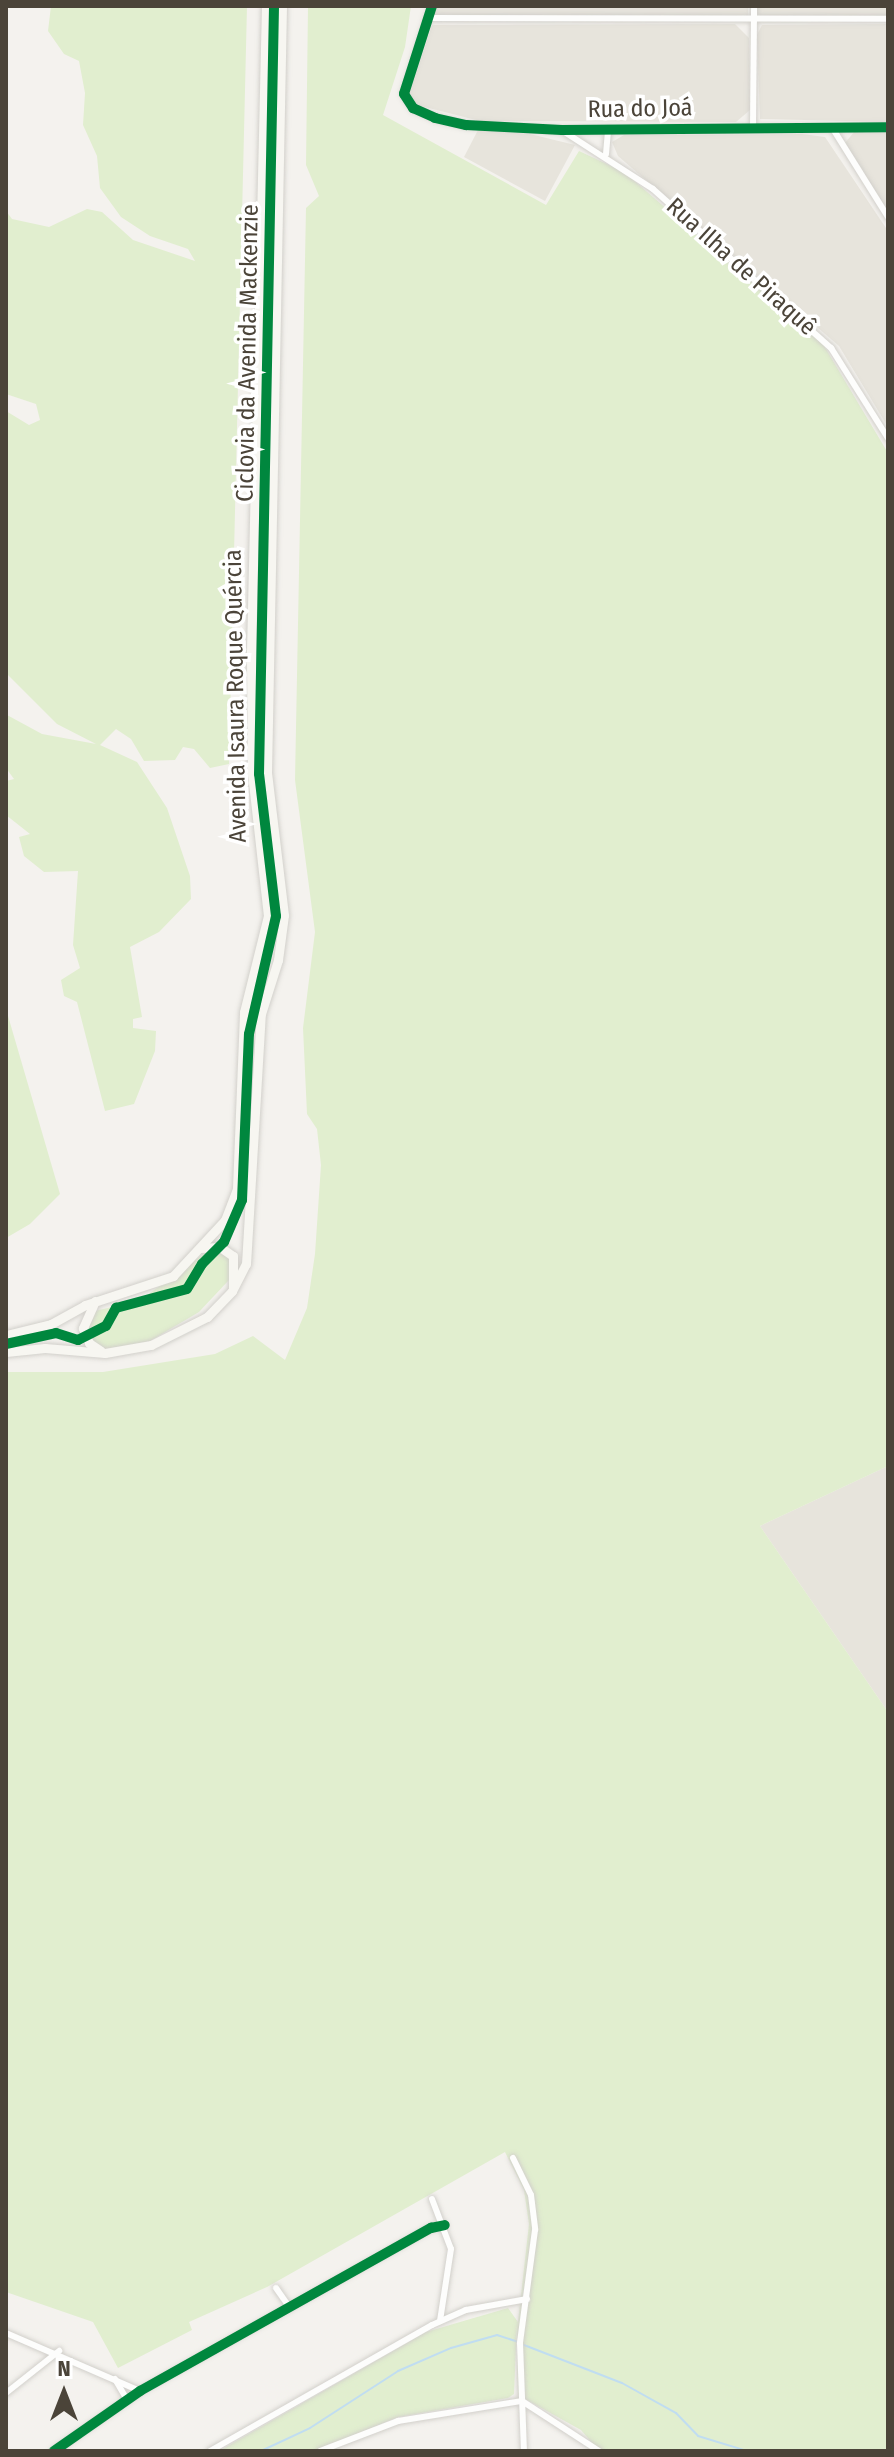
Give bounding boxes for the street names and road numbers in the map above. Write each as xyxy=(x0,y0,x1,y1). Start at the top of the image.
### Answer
street label: Rua do Joá xyxy=(587,94,693,124)
street label: Rua Ilha de Piraquê xyxy=(660,192,822,342)
street label: Ciclovia da Avenida Mackenzie xyxy=(231,204,265,502)
street label: Avenida Isaura Roque Quércia xyxy=(219,549,253,843)

